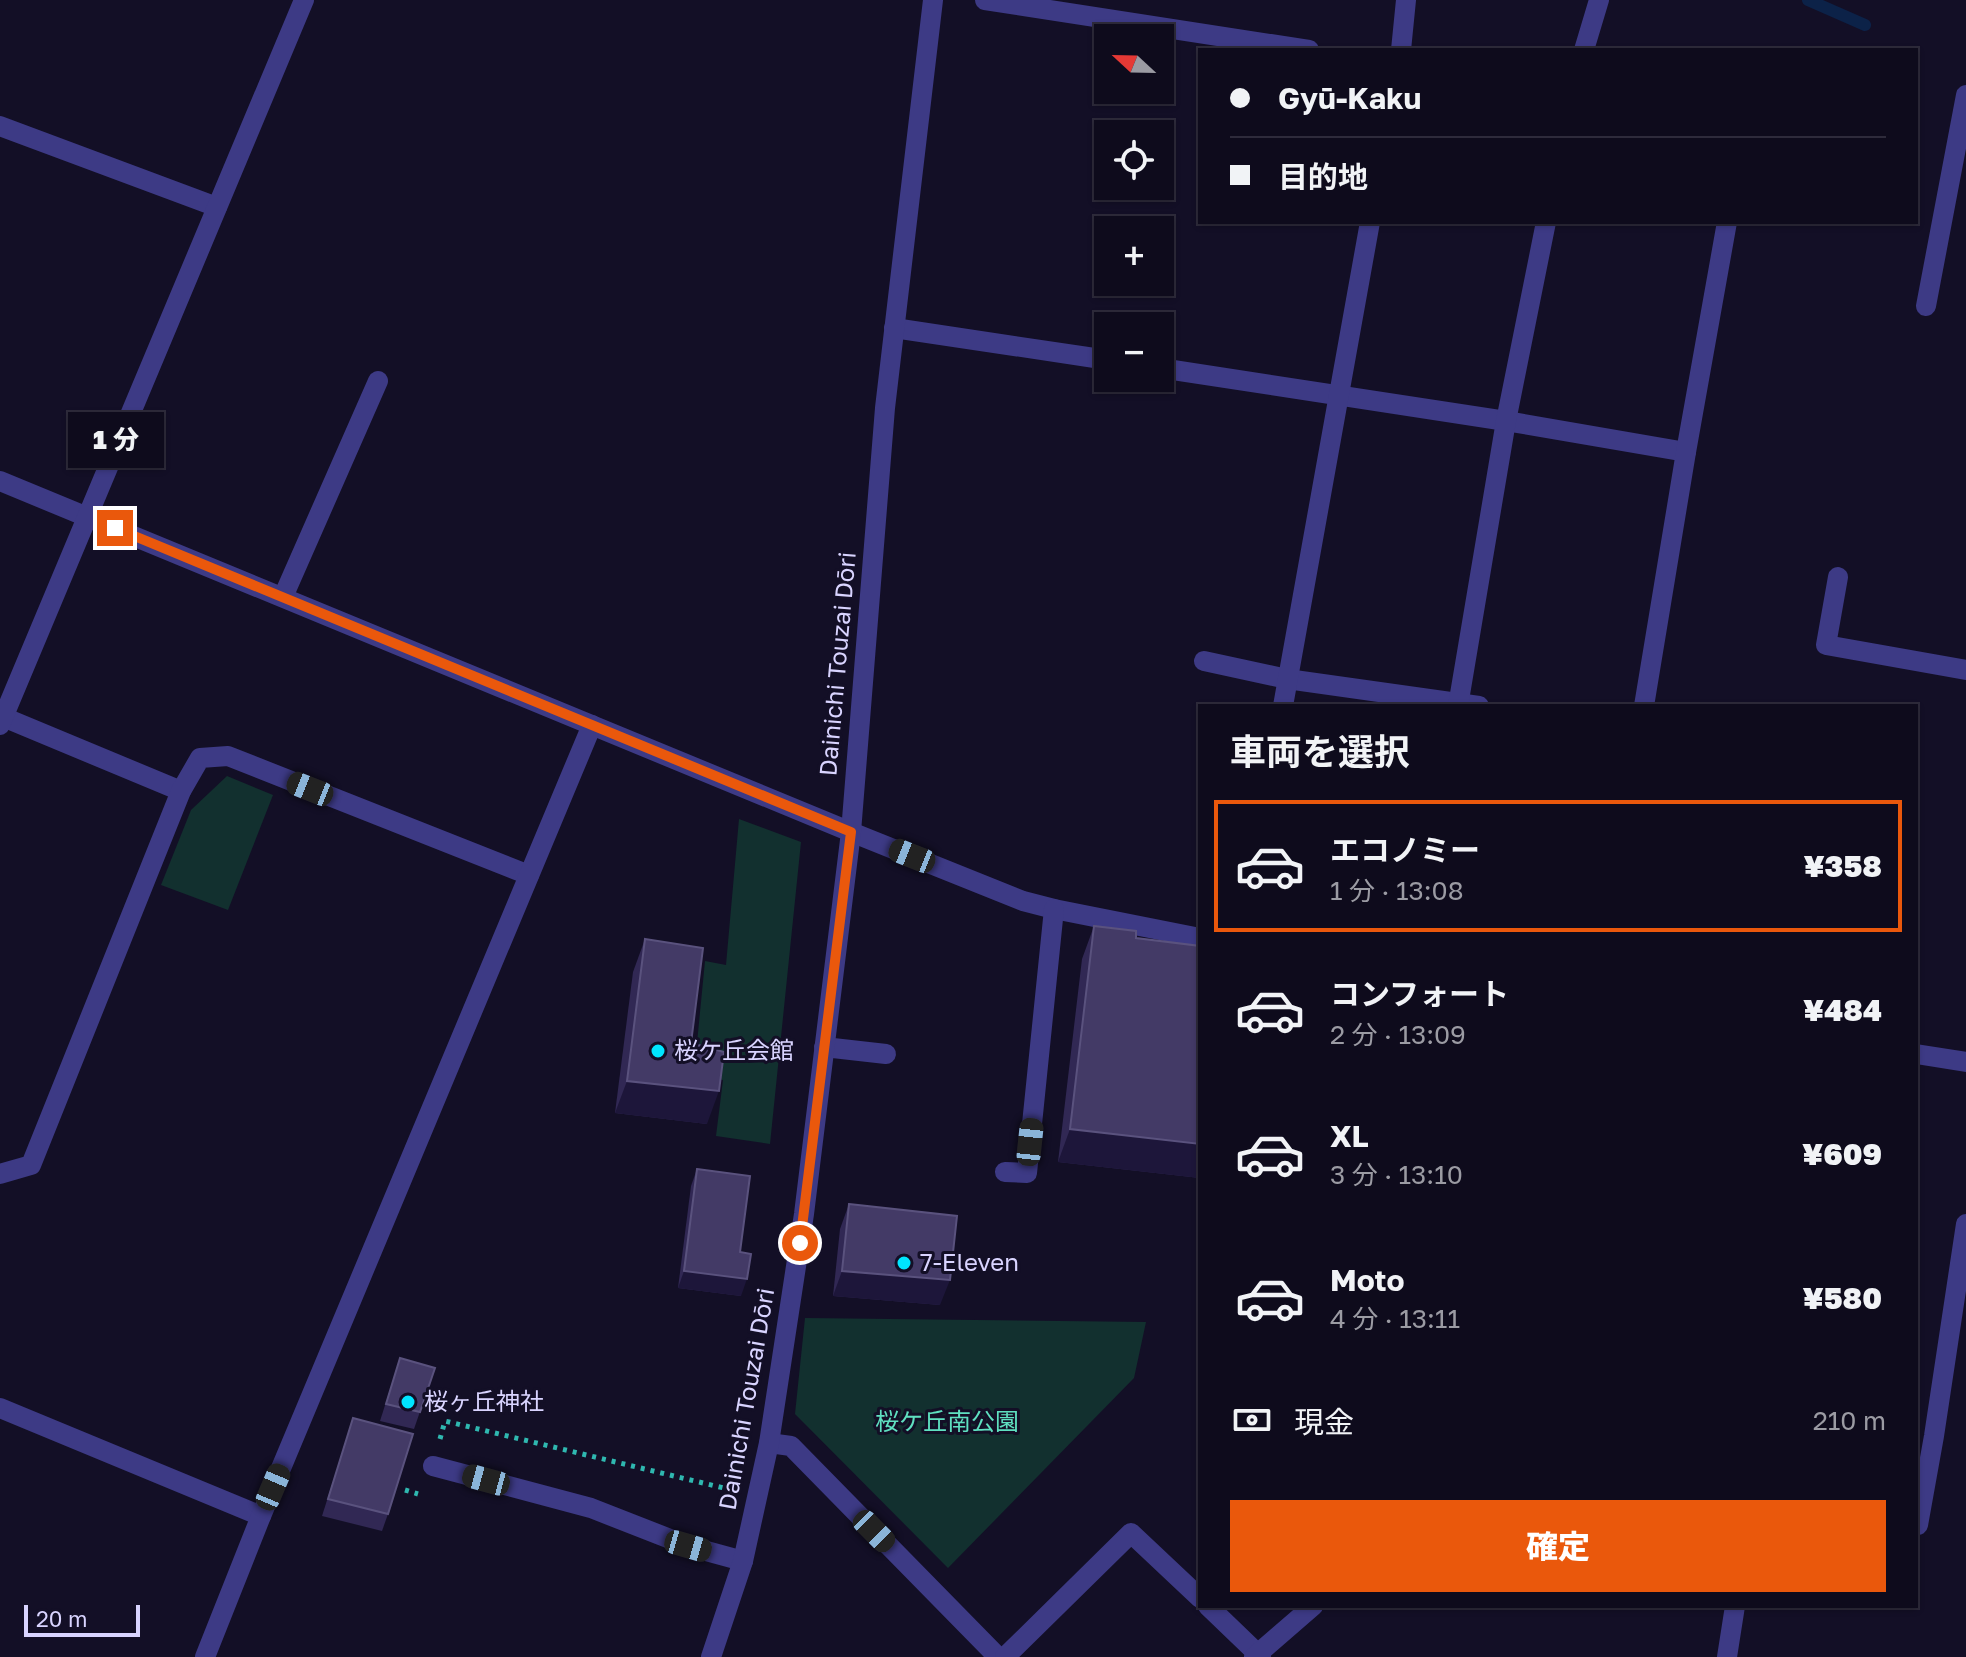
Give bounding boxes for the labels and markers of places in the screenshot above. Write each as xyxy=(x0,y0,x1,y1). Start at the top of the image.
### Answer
place label: 桜ケ丘会館 xyxy=(674,1035,794,1064)
marker: 桜ケ丘会館 xyxy=(649,1042,667,1060)
place label: 7-Eleven xyxy=(920,1247,1019,1276)
marker: 7-Eleven xyxy=(895,1254,913,1272)
place label: 桜ヶ丘神社 xyxy=(424,1386,544,1415)
marker: 桜ヶ丘神社 xyxy=(399,1393,417,1411)

